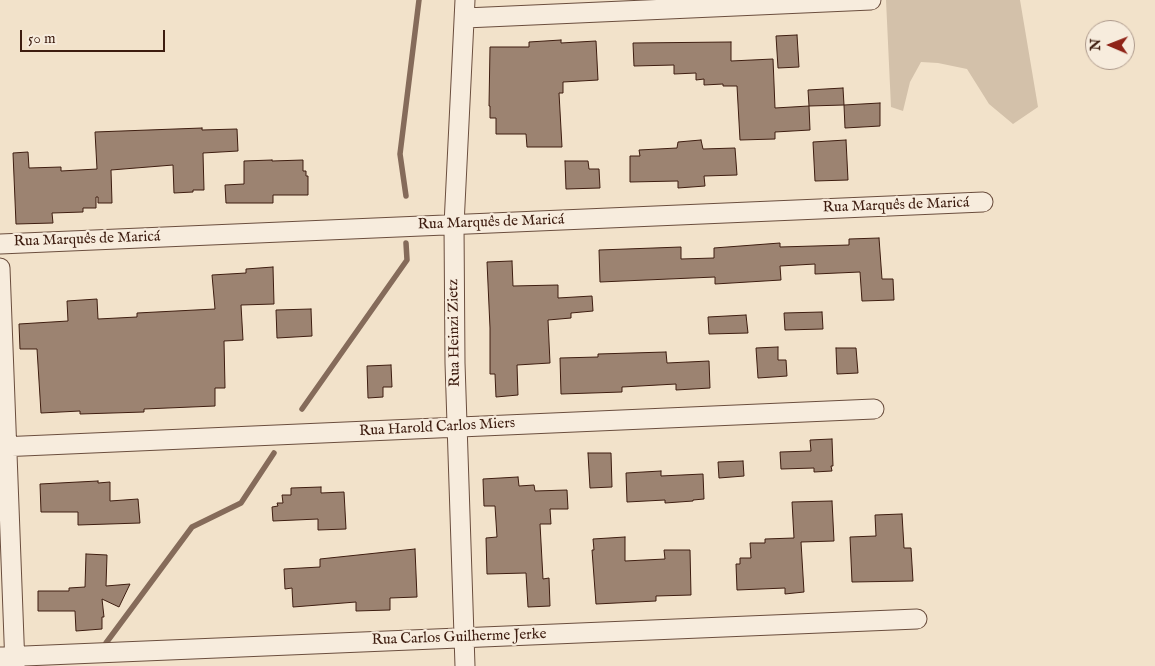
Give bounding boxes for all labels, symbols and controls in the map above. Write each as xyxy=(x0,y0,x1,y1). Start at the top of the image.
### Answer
scale bar xyxy=(22,20,168,52)
north arrow xyxy=(1085,20,1135,70)
text: 50 m xyxy=(28,29,56,48)
text: N xyxy=(1087,39,1105,51)
street label: Rua Marquês de Maricá xyxy=(822,194,970,218)
street label: Rua Marquês de Maricá xyxy=(417,211,565,235)
street label: Rua Marquês de Maricá xyxy=(13,228,161,252)
street label: Rua Heinzi Zietz xyxy=(445,279,465,387)
street label: Rua Harold Carlos Miers xyxy=(359,415,515,441)
street label: Rua Carlos Guilherme Jerke xyxy=(371,626,547,650)

